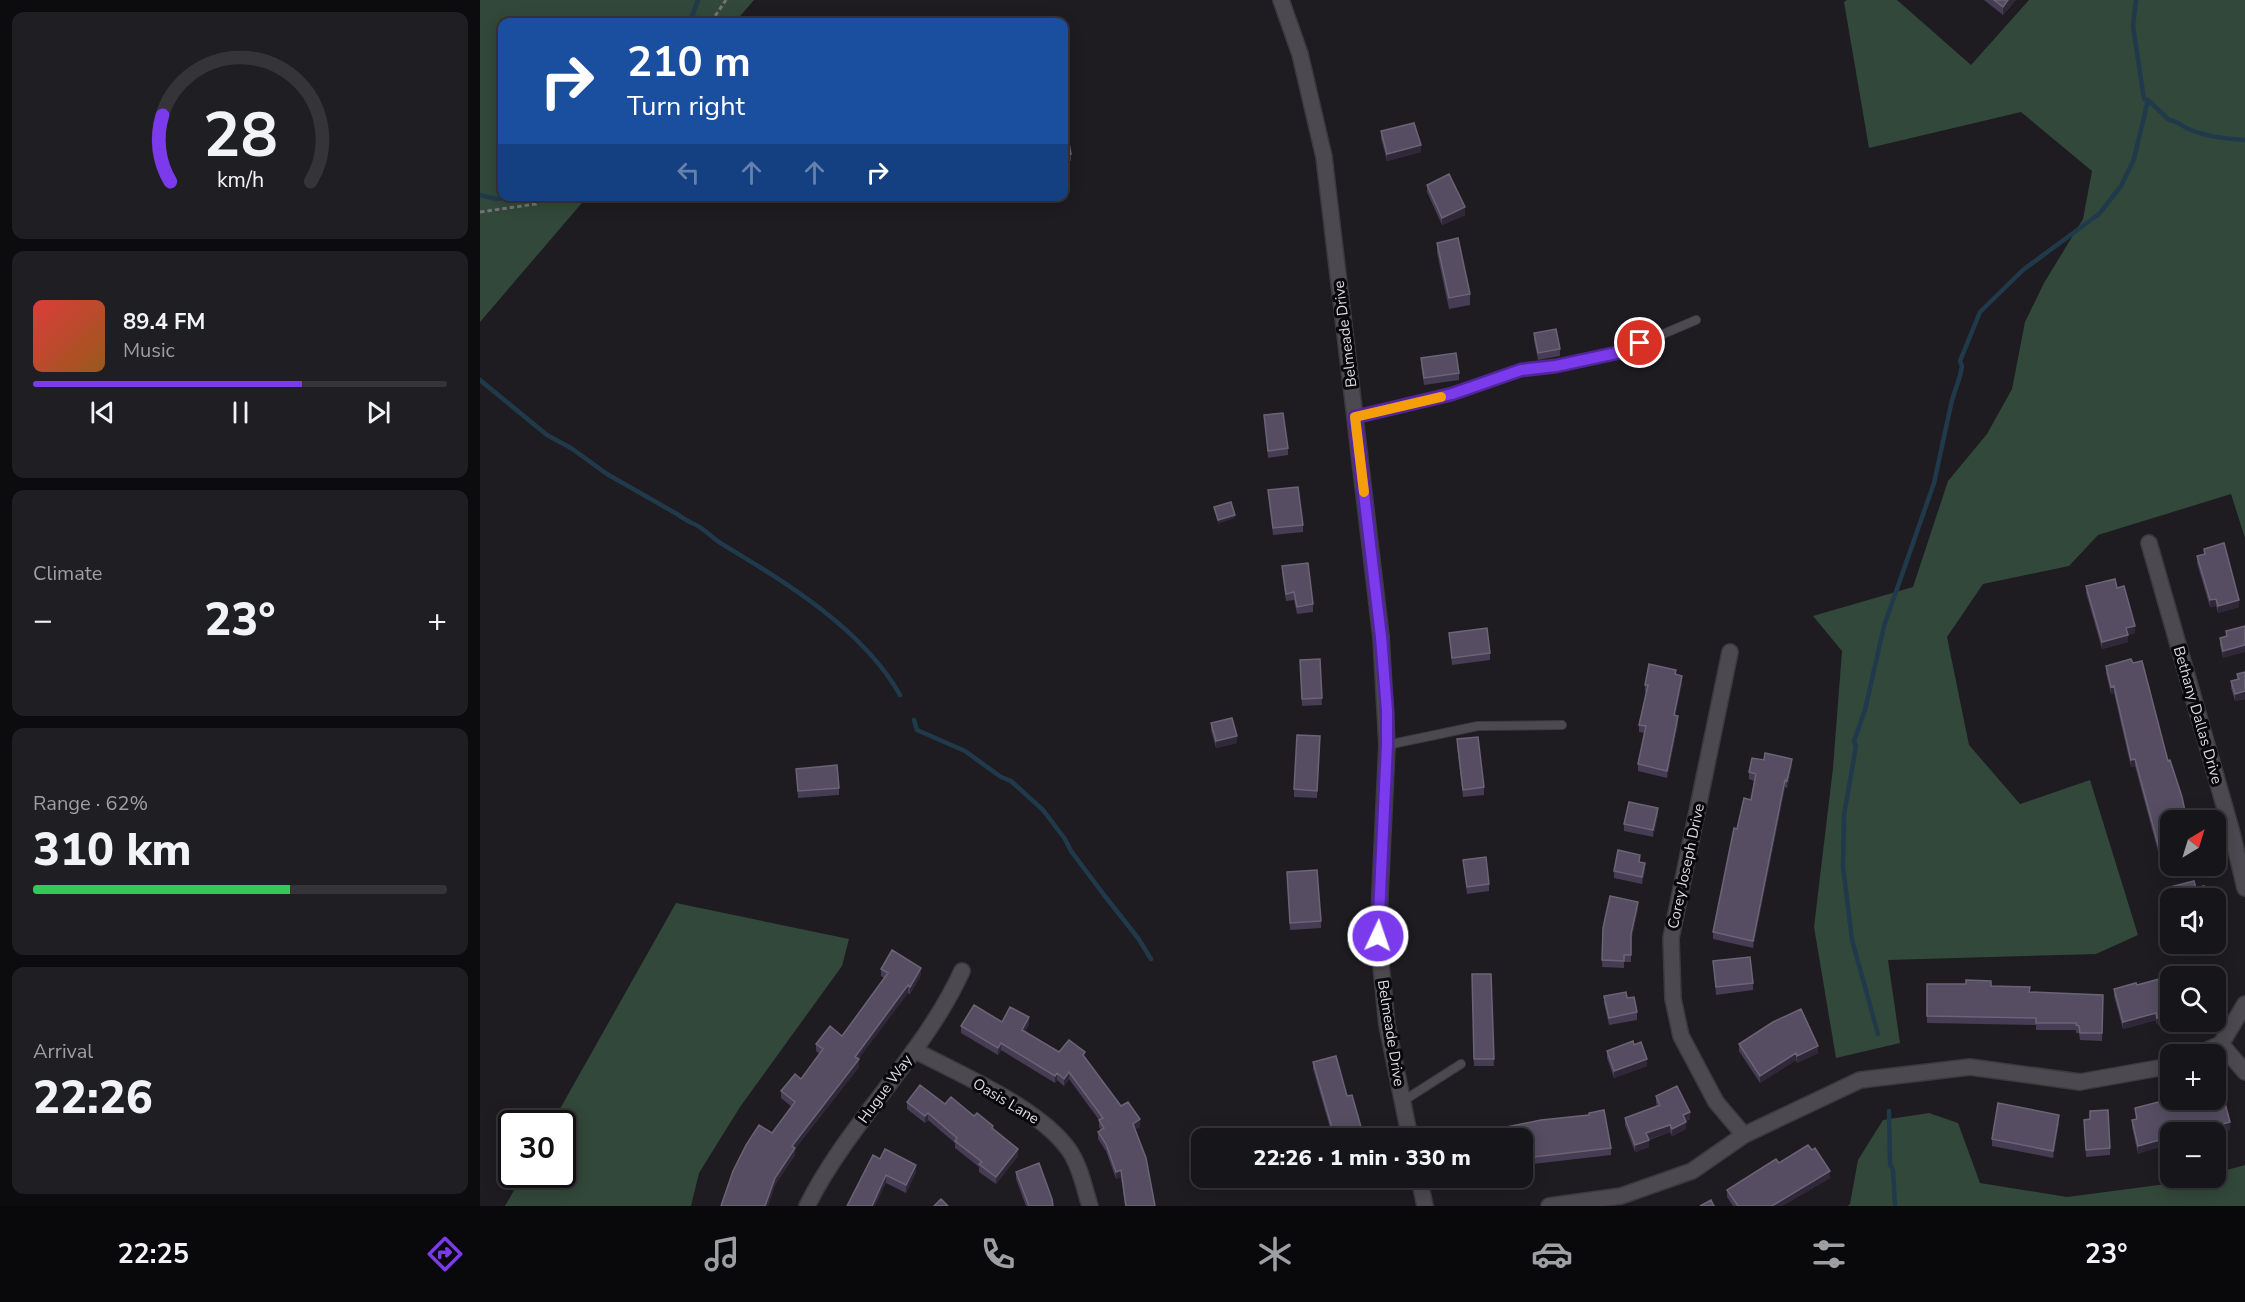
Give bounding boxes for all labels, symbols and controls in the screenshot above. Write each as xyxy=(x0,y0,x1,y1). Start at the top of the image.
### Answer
text: 210 m xyxy=(627,34,751,91)
icon: right xyxy=(528,42,606,120)
text: Turn right xyxy=(627,88,745,125)
text: 28 xyxy=(203,94,277,179)
icon: left xyxy=(672,156,705,189)
icon: ahead xyxy=(735,156,768,189)
icon: ahead xyxy=(798,156,831,189)
icon: right xyxy=(861,156,894,189)
text: km/h xyxy=(216,166,264,196)
street label: Belmeade Drive xyxy=(1329,279,1361,389)
text: 89.4 FM xyxy=(123,307,205,337)
pin xyxy=(1614,317,1665,368)
icon: arrive xyxy=(1623,326,1656,359)
text: Music xyxy=(123,337,175,364)
icon: previous xyxy=(86,396,119,429)
icon: pause xyxy=(224,396,257,429)
icon: next xyxy=(362,396,395,429)
text: Climate xyxy=(33,560,102,587)
text: 23° xyxy=(204,590,276,651)
text: − xyxy=(33,598,53,643)
text: + xyxy=(427,598,447,643)
street label: Bethany Dallas Drive xyxy=(2169,644,2227,786)
text: Range · 62% xyxy=(33,790,148,817)
street label: Corey Joseph Drive xyxy=(1663,801,1709,931)
north arrow xyxy=(2160,810,2226,876)
map controls xyxy=(2160,810,2226,1188)
text: 310 km xyxy=(33,820,192,881)
button: sound xyxy=(2160,888,2226,954)
position arrow xyxy=(1346,904,1410,968)
button: search xyxy=(2160,966,2226,1032)
street label: Belmeade Drive xyxy=(1373,978,1409,1088)
text: Arrival xyxy=(33,1038,93,1065)
button: + xyxy=(2160,1044,2226,1110)
street label: Hugue Way xyxy=(853,1050,917,1127)
text: 22:26 xyxy=(33,1068,153,1129)
street label: Oasis Lane xyxy=(969,1073,1043,1129)
speed limit sign: 30 xyxy=(498,1110,576,1188)
button: − xyxy=(2160,1122,2226,1188)
text: 22:26 · 1 min · 330 m xyxy=(1253,1143,1471,1173)
icon: directions xyxy=(424,1233,466,1275)
icon: music xyxy=(701,1233,743,1275)
icon: phone xyxy=(977,1233,1019,1275)
icon: climate xyxy=(1254,1233,1296,1275)
icon: car xyxy=(1531,1233,1573,1275)
icon: filters xyxy=(1808,1233,1850,1275)
text: 22:25 xyxy=(117,1236,189,1273)
text: 23° xyxy=(2085,1236,2127,1273)

